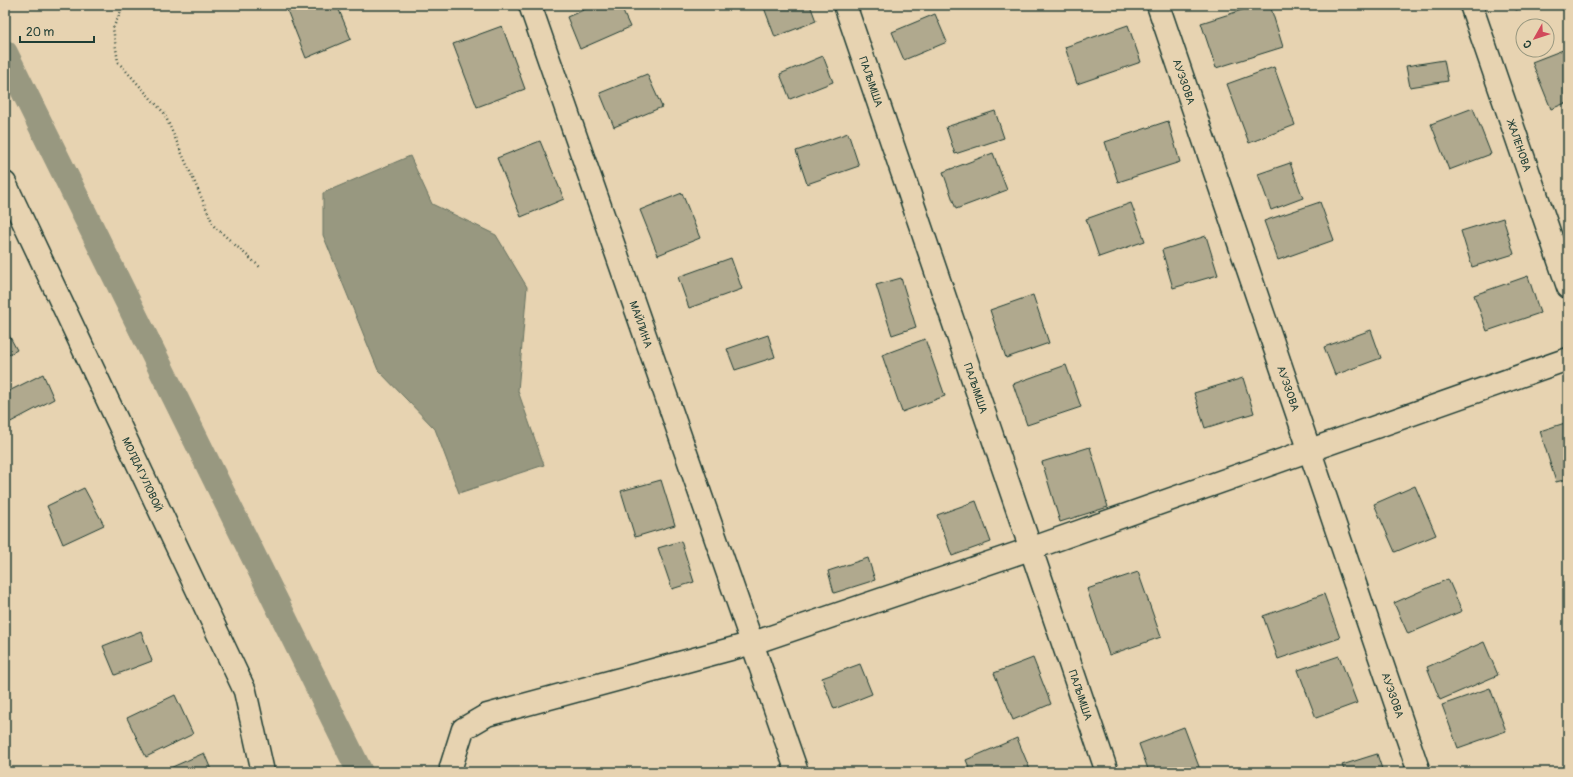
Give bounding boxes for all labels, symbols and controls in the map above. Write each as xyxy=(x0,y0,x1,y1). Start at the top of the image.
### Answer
scale bar xyxy=(20,18,94,44)
north arrow xyxy=(1515,18,1555,58)
text: 20 m xyxy=(26,25,55,40)
text: С xyxy=(1520,37,1535,51)
street label: ПАЛЫМША xyxy=(856,55,885,109)
street label: АУЭЗОВА xyxy=(1170,57,1197,106)
street label: ЖАЛЕНОВА xyxy=(1504,117,1534,173)
street label: МАЙЛИНА xyxy=(626,299,655,350)
street label: ПАЛЫМША xyxy=(961,362,990,415)
street label: АУЭЗОВА xyxy=(1274,364,1302,413)
street label: МОЛДАГУЛОВОЙ xyxy=(119,435,165,514)
street label: ПАЛЫМША xyxy=(1066,668,1095,722)
street label: АУЭЗОВА xyxy=(1379,671,1406,720)

